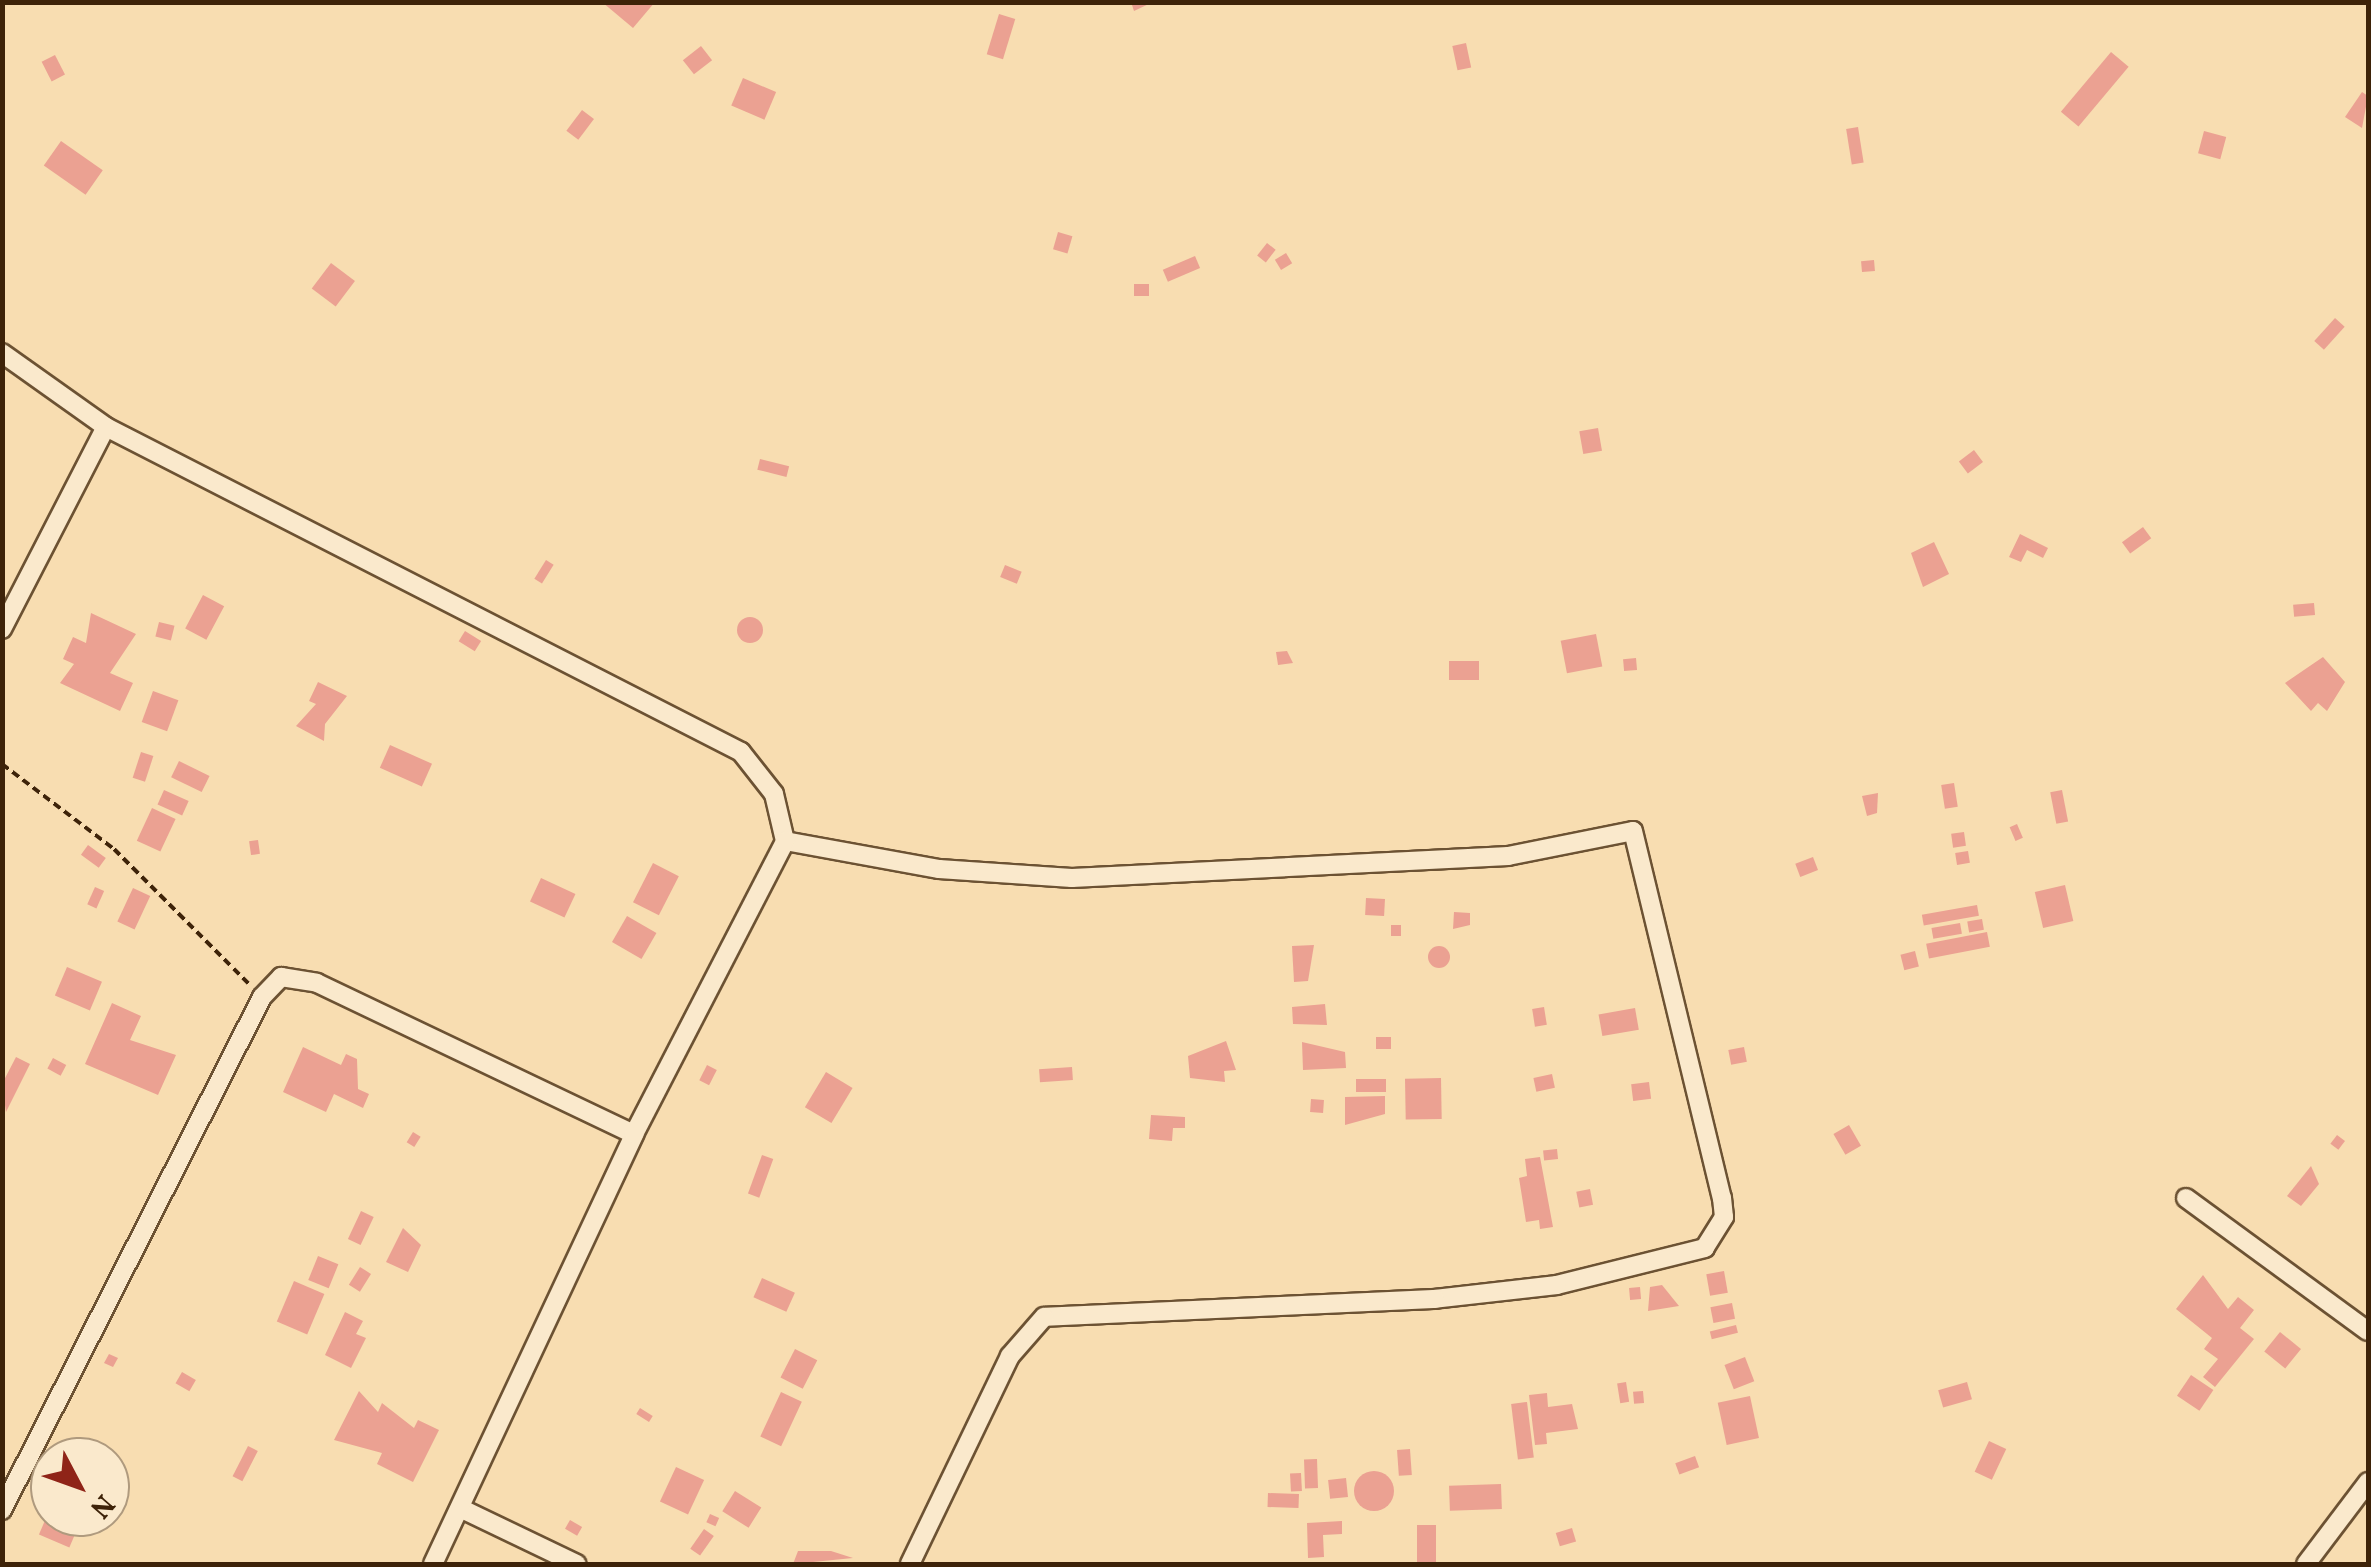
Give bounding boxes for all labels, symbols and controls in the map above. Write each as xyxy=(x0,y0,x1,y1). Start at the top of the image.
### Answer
north arrow xyxy=(30,1437,130,1537)
text: N xyxy=(80,1485,123,1526)

